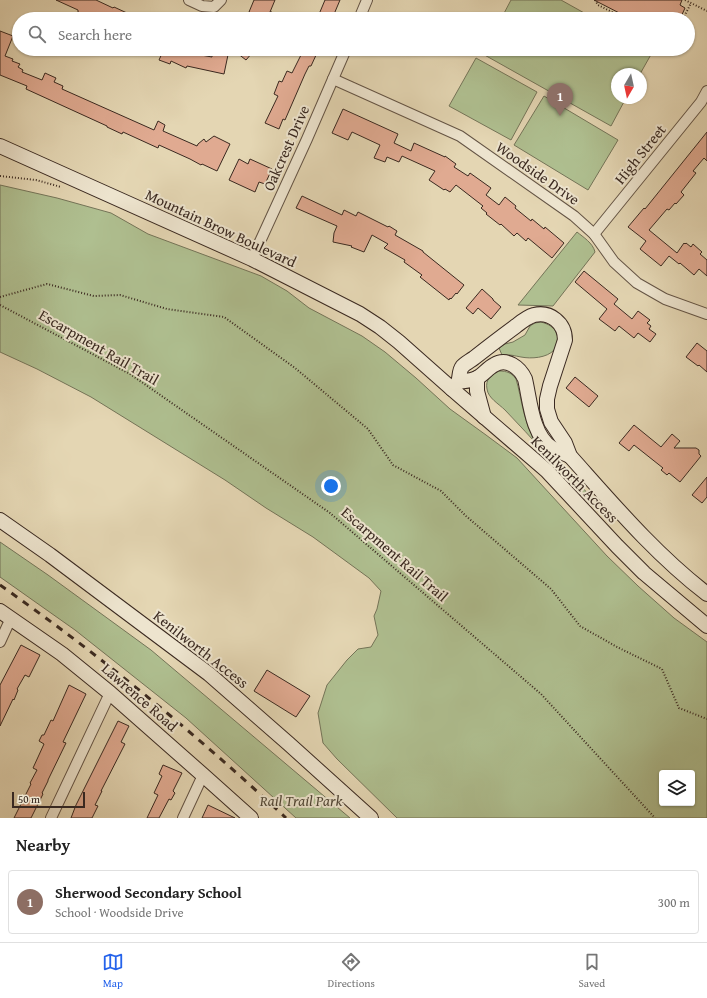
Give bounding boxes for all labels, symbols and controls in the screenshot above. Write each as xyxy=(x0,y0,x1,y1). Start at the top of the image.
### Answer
search box xyxy=(12,12,695,56)
icon: search xyxy=(26,23,48,45)
text: Search here xyxy=(58,24,132,45)
north arrow xyxy=(611,68,647,104)
pin: 1 xyxy=(547,83,573,116)
street label: Oakcrest Drive xyxy=(258,102,314,194)
street label: High Street xyxy=(609,119,671,188)
street label: Woodside Drive xyxy=(492,136,584,210)
street label: Mountain Brow Boulevard xyxy=(142,184,300,272)
street label: Escarpment Rail Trail xyxy=(35,304,163,390)
street label: Kenilworth Access xyxy=(527,431,623,527)
your location xyxy=(321,476,341,496)
street label: Escarpment Rail Trail xyxy=(337,502,453,606)
street label: Kenilworth Access xyxy=(149,605,253,693)
street label: Lawrence Road xyxy=(97,658,183,736)
map controls xyxy=(659,770,695,806)
button: layers xyxy=(659,770,695,806)
scale bar xyxy=(12,790,85,809)
park label: Rail Trail Park xyxy=(259,790,342,811)
text: 50 m xyxy=(18,791,40,807)
text: Nearby xyxy=(16,832,70,857)
text: Sherwood Secondary School xyxy=(55,882,242,903)
text: 1 xyxy=(27,893,33,912)
text: 300 m xyxy=(658,893,690,912)
text: School · Woodside Drive xyxy=(55,903,184,922)
tab: Map xyxy=(102,951,124,991)
tab: Directions xyxy=(328,951,375,991)
tab: Saved xyxy=(578,951,605,991)

